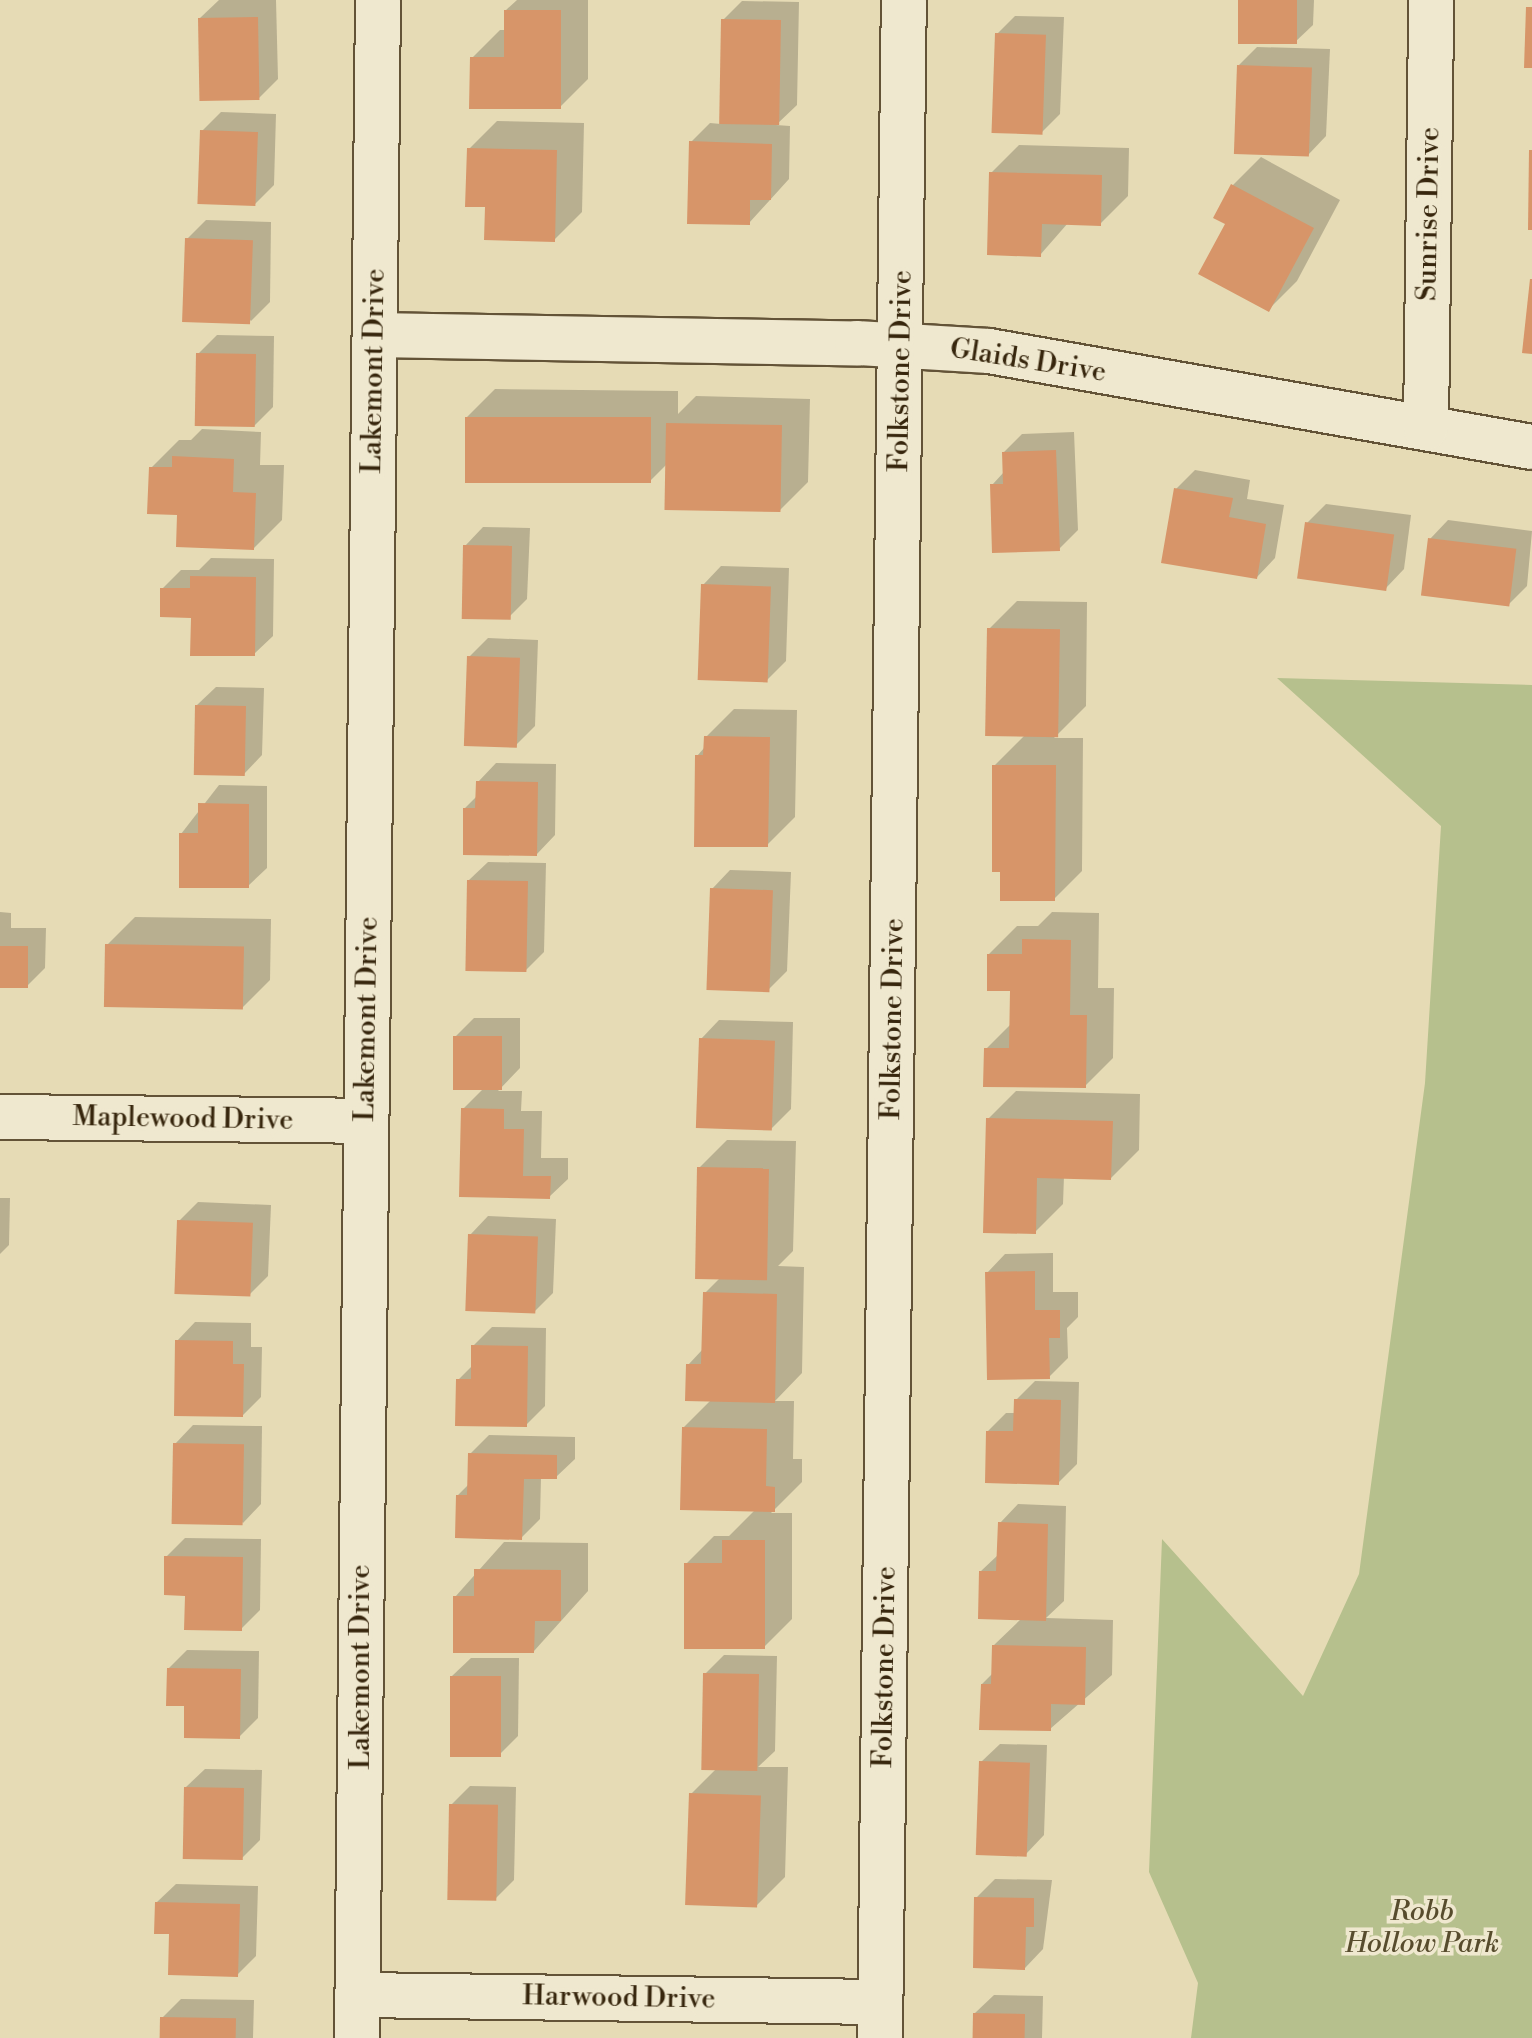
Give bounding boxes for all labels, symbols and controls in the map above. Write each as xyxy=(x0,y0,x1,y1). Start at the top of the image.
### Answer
street label: Sunrise Drive xyxy=(1411,127,1447,301)
street label: Lakemont Drive xyxy=(355,268,393,474)
street label: Folkstone Drive xyxy=(882,270,920,472)
street label: Glaids Drive xyxy=(948,332,1108,390)
street label: Lakemont Drive xyxy=(348,916,386,1122)
street label: Folkstone Drive xyxy=(874,918,912,1120)
street label: Maplewood Drive xyxy=(72,1100,294,1138)
street label: Lakemont Drive xyxy=(344,1564,378,1770)
street label: Folkstone Drive xyxy=(866,1566,904,1768)
park label: Robb Hollow Park xyxy=(1345,1895,1499,1961)
street label: Harwood Drive xyxy=(522,1980,716,2016)

